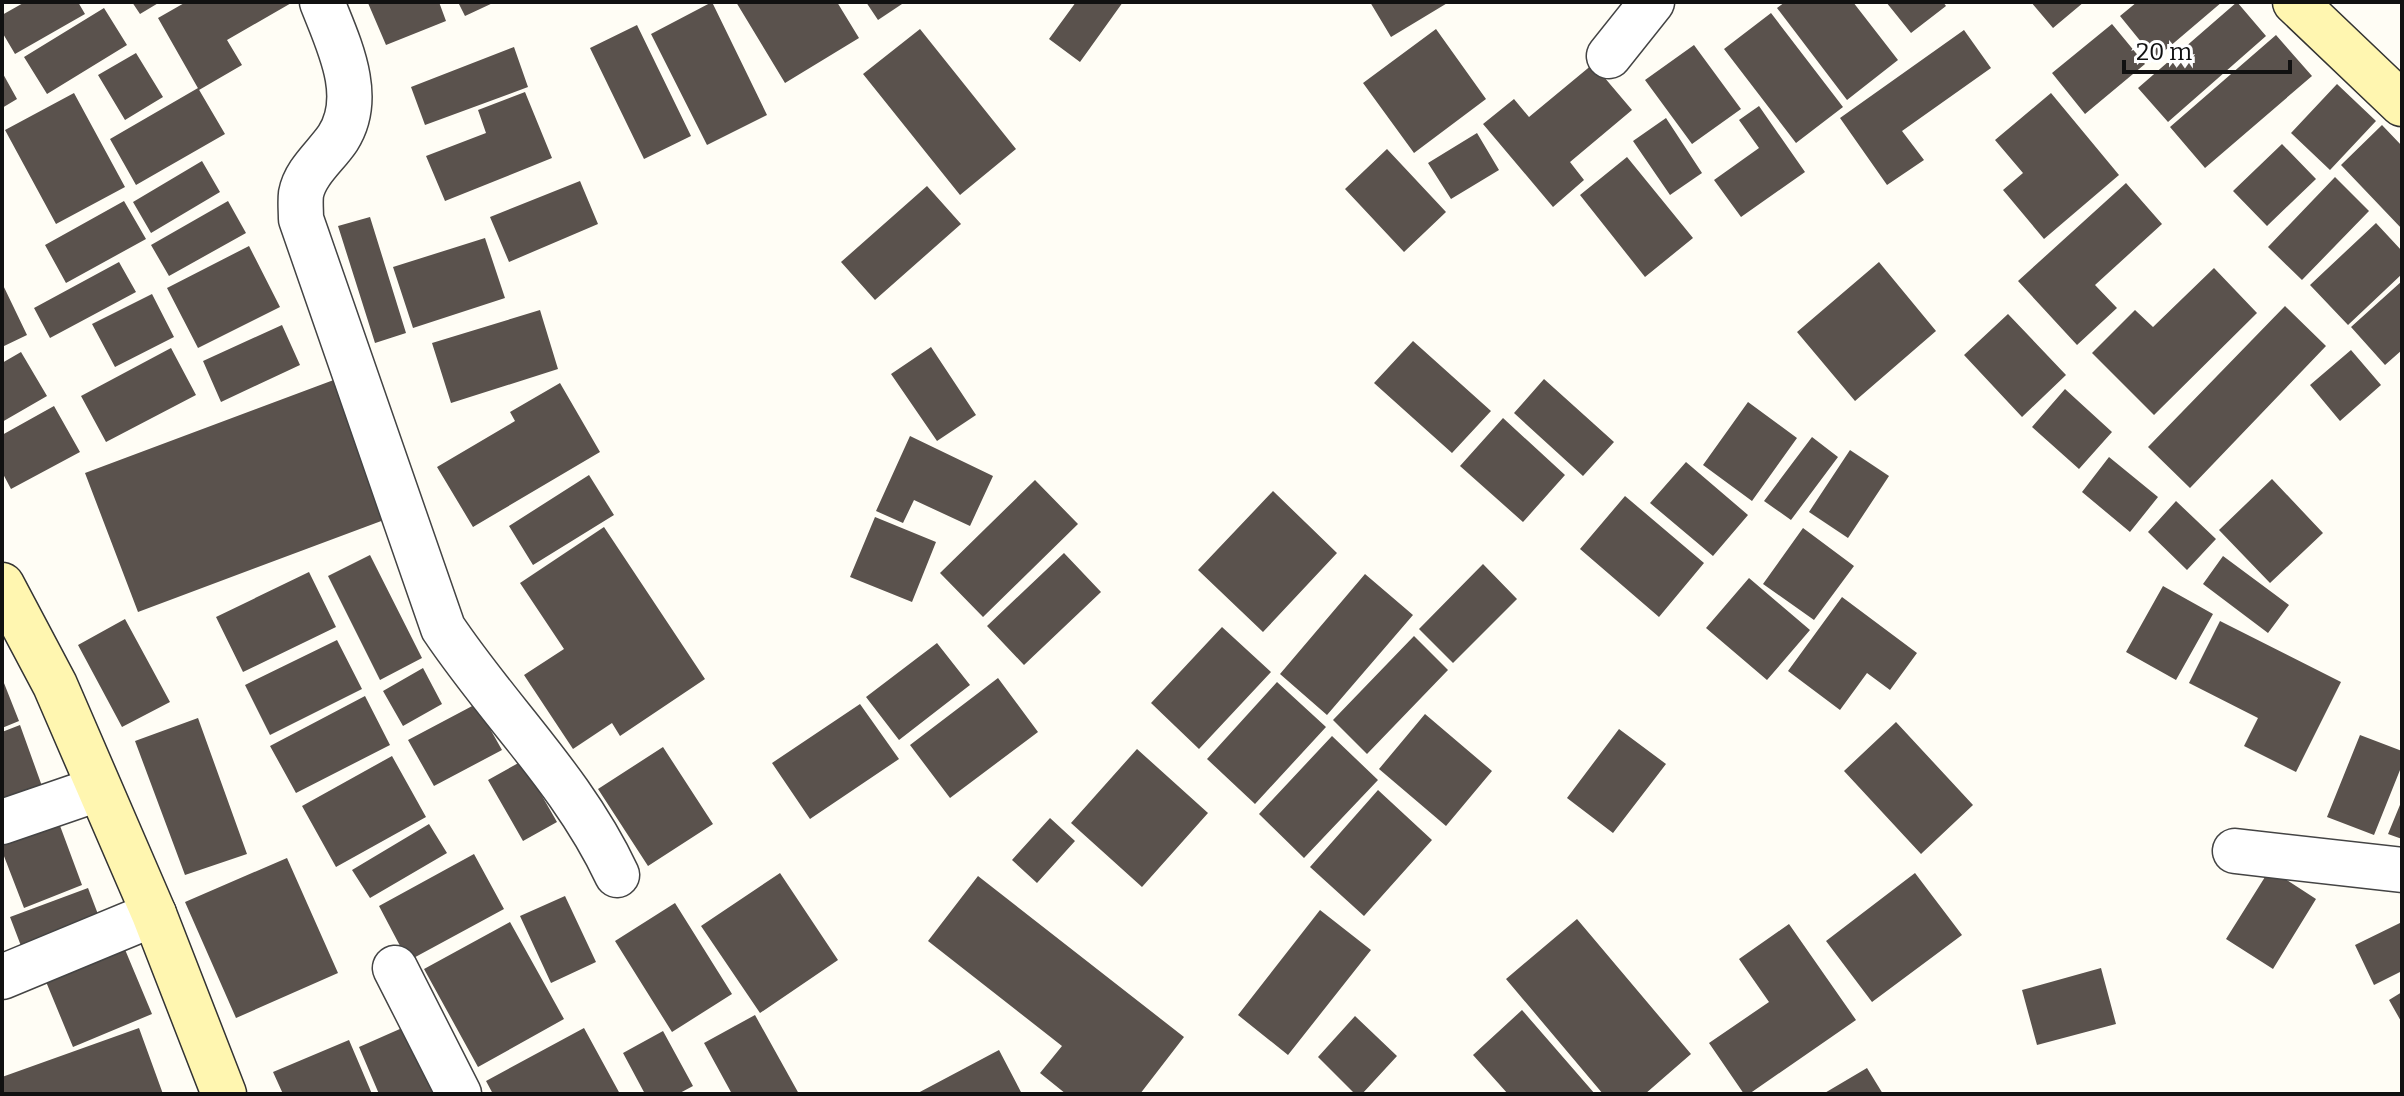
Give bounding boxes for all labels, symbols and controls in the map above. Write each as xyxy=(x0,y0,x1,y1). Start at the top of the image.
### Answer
scale bar xyxy=(2124,24,2290,74)
text: 20 m xyxy=(2136,38,2192,66)

